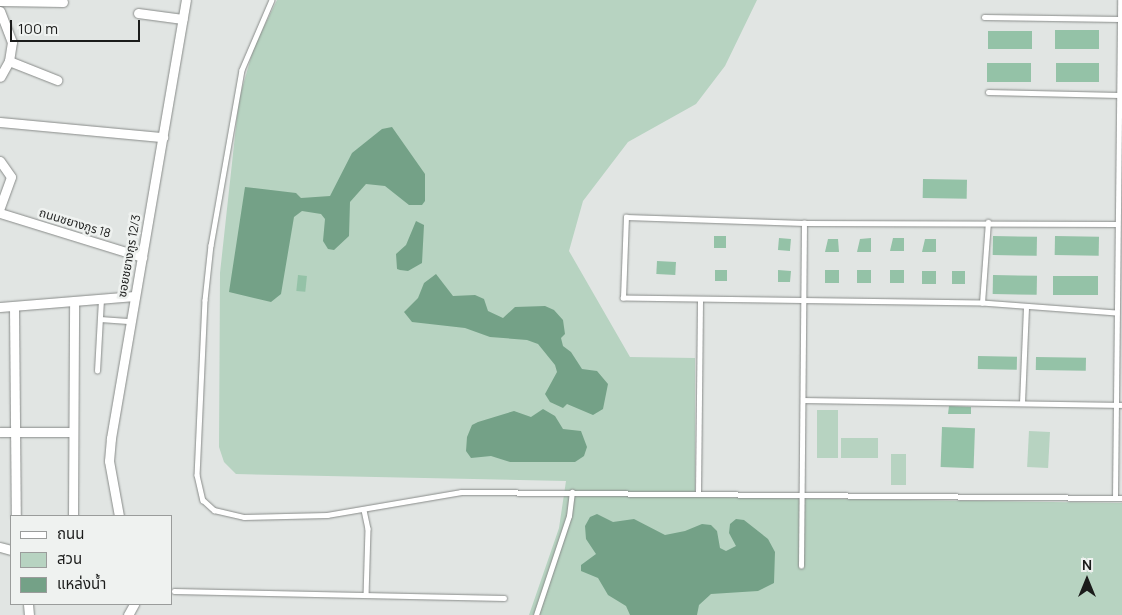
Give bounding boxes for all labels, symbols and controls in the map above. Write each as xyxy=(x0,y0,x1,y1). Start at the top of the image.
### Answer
scale bar xyxy=(12,10,142,42)
text: 100 m xyxy=(18,18,58,39)
street label: ถนนชยางกูร 18 xyxy=(37,205,113,241)
street label: ซอยชยางกูร 12/3 xyxy=(115,213,143,299)
legend xyxy=(10,515,172,605)
text: ถนน xyxy=(57,523,84,544)
text: สวน xyxy=(57,548,82,569)
north arrow xyxy=(1062,555,1112,605)
text: N xyxy=(1082,555,1092,574)
text: แหล่งน้ำ xyxy=(57,573,106,594)

